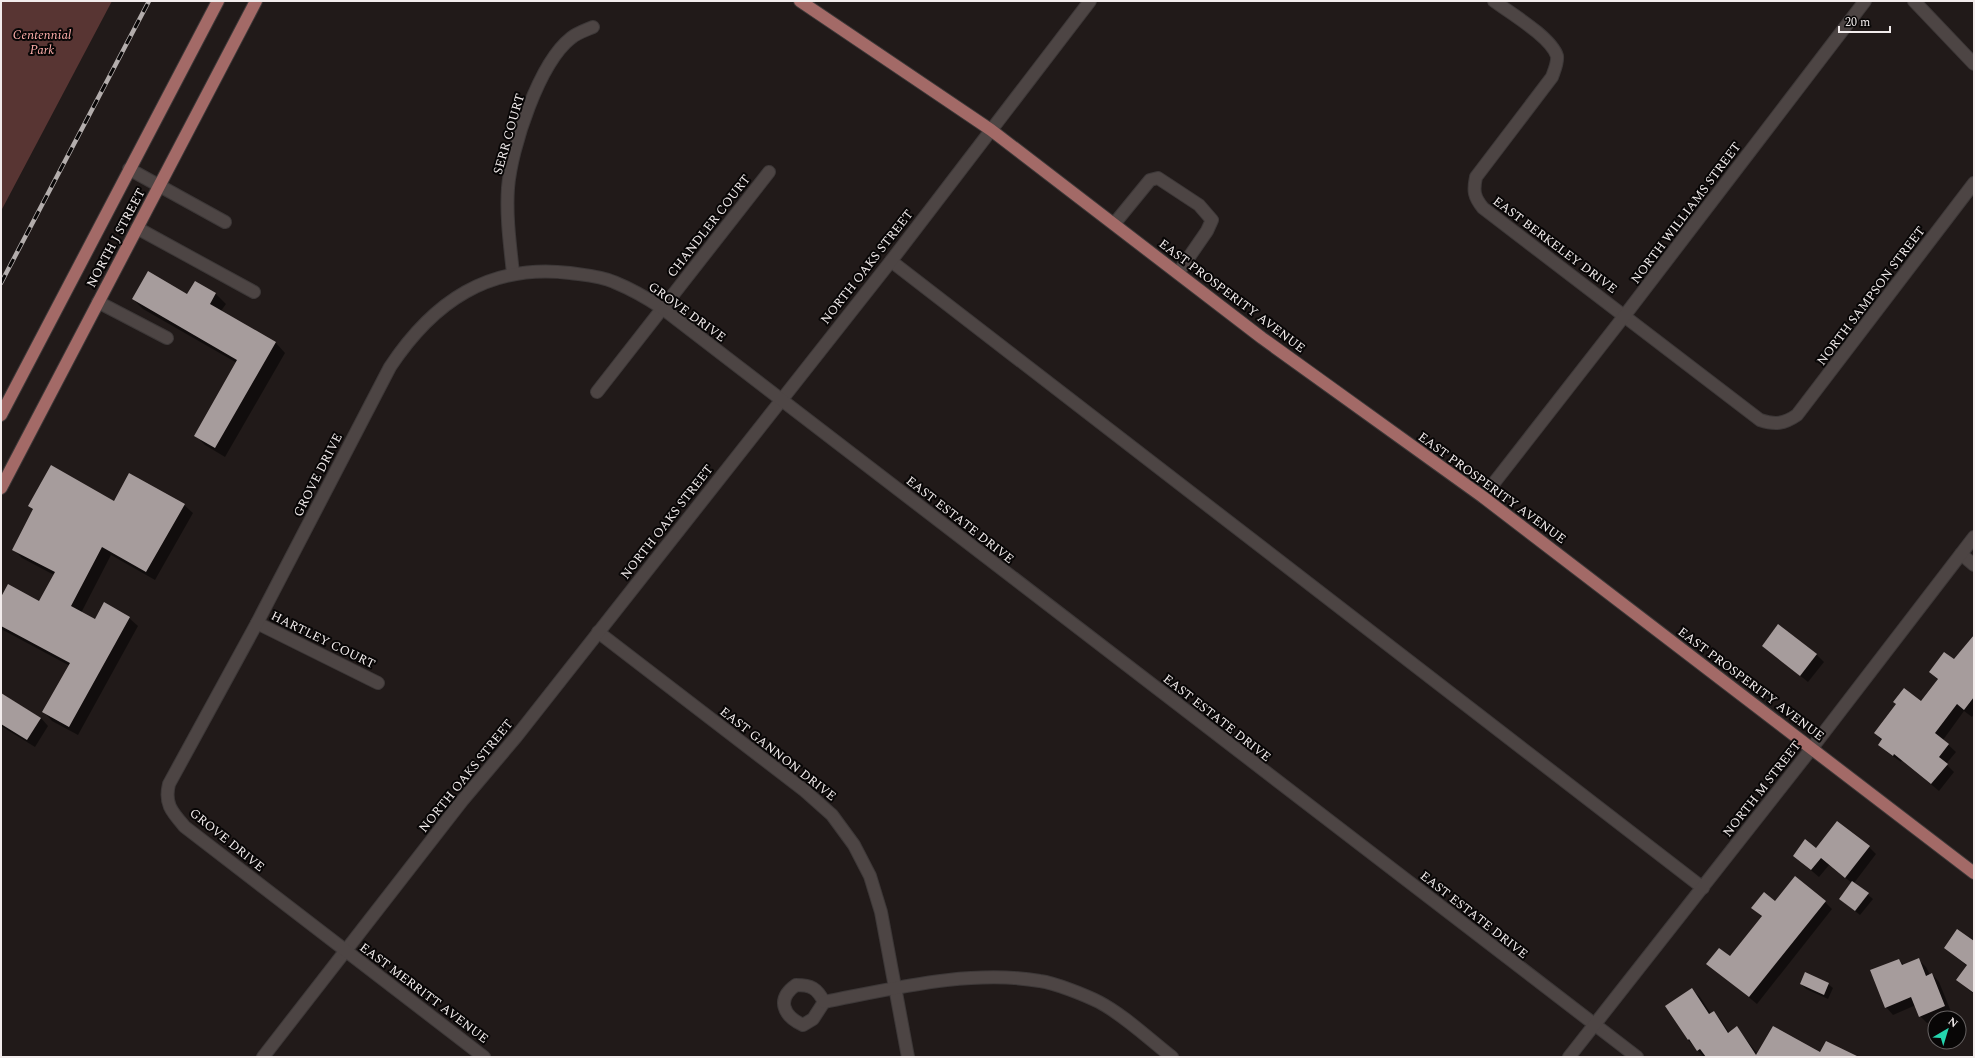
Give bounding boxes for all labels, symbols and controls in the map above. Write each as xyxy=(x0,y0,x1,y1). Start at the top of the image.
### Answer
scale bar xyxy=(1839,8,1890,34)
text: 20 m xyxy=(1845,13,1870,32)
park label: Centennial Park xyxy=(13,25,72,60)
street label: SERR COURT xyxy=(488,91,530,177)
street label: NORTH WILLIAMS STREET xyxy=(1626,138,1746,288)
street label: CHANDLER COURT xyxy=(662,170,756,282)
street label: NORTH J STREET xyxy=(81,184,151,291)
street label: EAST BERKELEY DRIVE xyxy=(1489,191,1621,299)
street label: NORTH OAKS STREET xyxy=(816,205,918,329)
street label: NORTH SAMPSON STREET xyxy=(1812,222,1930,370)
street label: EAST PROSPERITY AVENUE xyxy=(1154,234,1310,358)
street label: GROVE DRIVE xyxy=(644,277,730,347)
street label: EAST PROSPERITY AVENUE xyxy=(1414,427,1570,549)
street label: GROVE DRIVE xyxy=(288,430,348,520)
street label: NORTH OAKS STREET xyxy=(616,460,718,584)
street label: EAST ESTATE DRIVE xyxy=(902,471,1018,569)
street label: HARTLEY COURT xyxy=(267,606,379,674)
street label: EAST PROSPERITY AVENUE xyxy=(1673,622,1829,746)
street label: EAST ESTATE DRIVE xyxy=(1159,669,1275,767)
street label: EAST GANNON DRIVE xyxy=(715,702,841,806)
street label: NORTH OAKS STREET xyxy=(414,715,518,837)
street label: NORTH M STREET xyxy=(1718,736,1806,841)
street label: GROVE DRIVE xyxy=(185,803,269,877)
street label: EAST ESTATE DRIVE xyxy=(1416,866,1532,964)
street label: EAST MERRITT AVENUE xyxy=(355,938,493,1048)
north arrow xyxy=(1927,1010,1967,1050)
text: N xyxy=(1944,1013,1962,1032)

